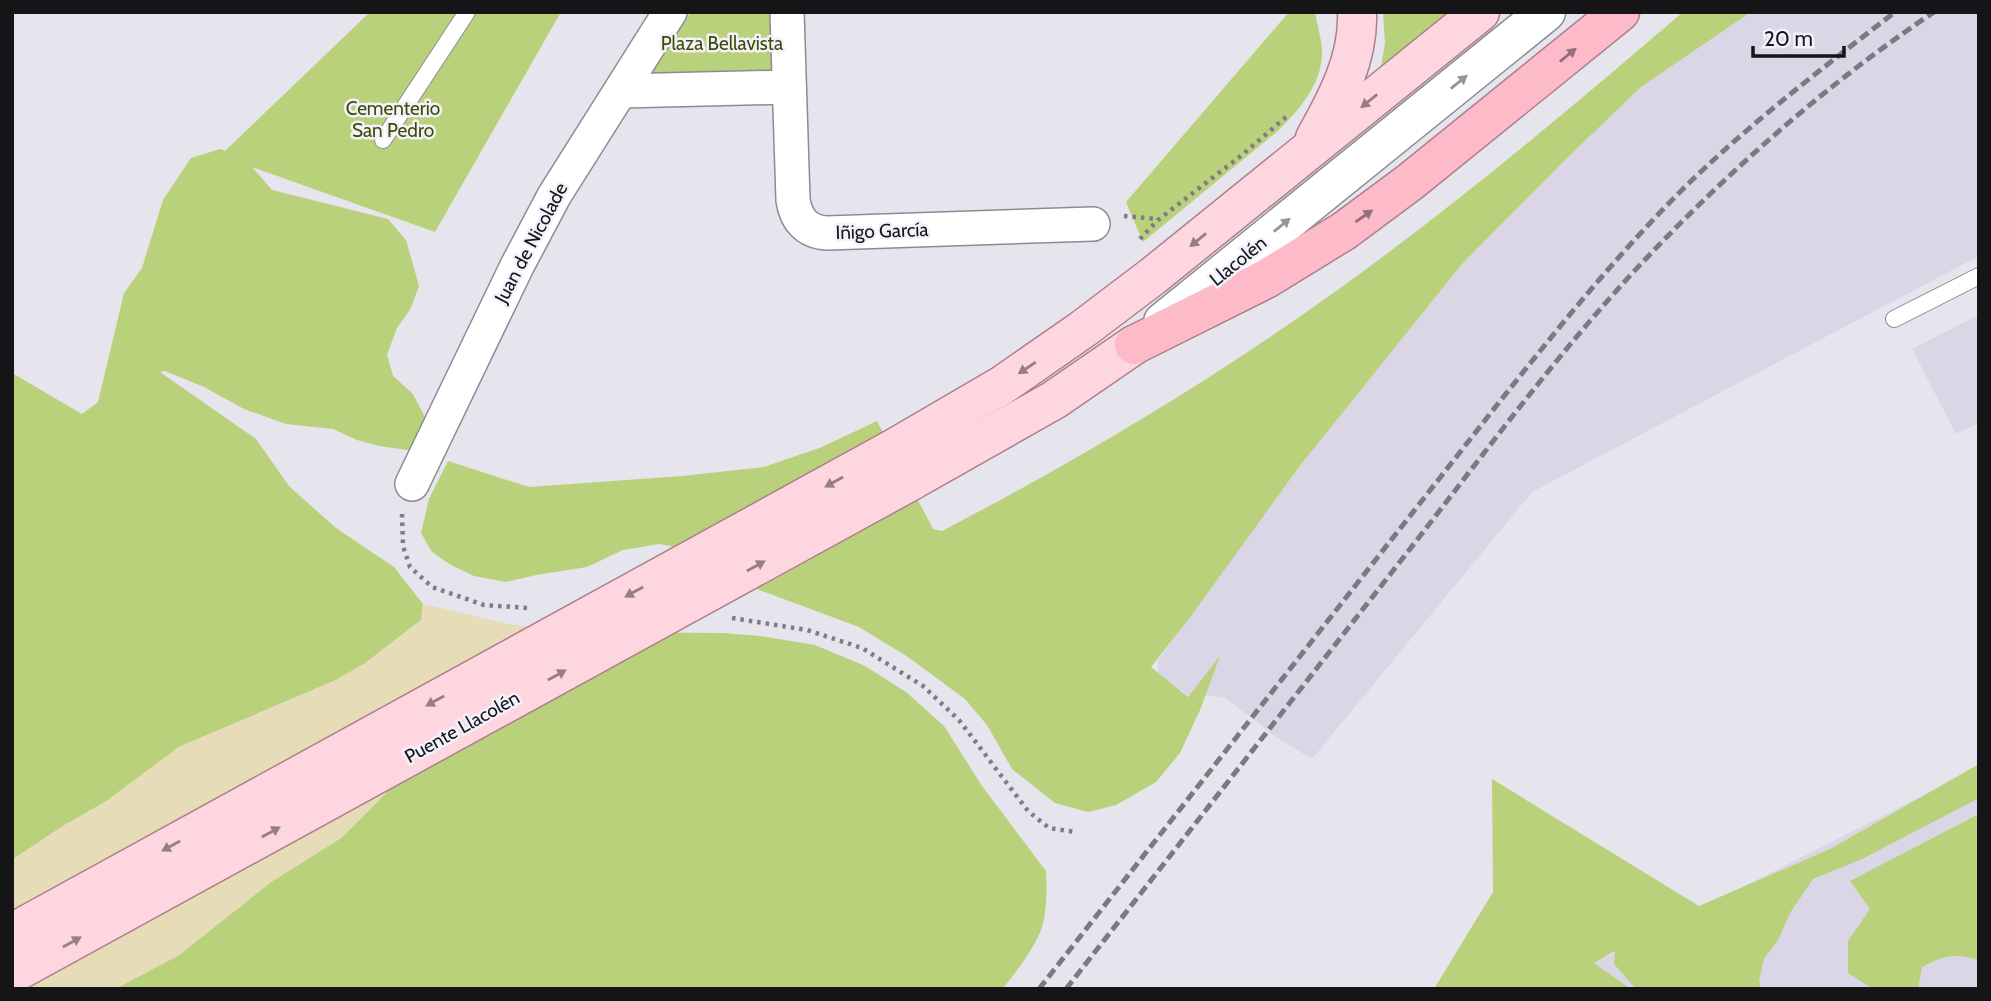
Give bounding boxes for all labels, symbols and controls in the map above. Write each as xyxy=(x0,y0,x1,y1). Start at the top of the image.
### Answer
scale bar xyxy=(1753,14,1844,58)
text: 20 m xyxy=(1764,26,1813,51)
park label: Plaza Bellavista xyxy=(661,32,783,55)
one-way arrow xyxy=(1558,47,1576,62)
one-way arrow xyxy=(1451,75,1468,90)
one-way arrow xyxy=(1361,93,1378,108)
park label: Cementerio San Pedro xyxy=(346,97,440,142)
street label: Juan de Nicolade xyxy=(489,179,573,308)
one-way arrow xyxy=(1355,209,1373,223)
street label: Iñigo García xyxy=(835,218,929,244)
one-way arrow xyxy=(1274,218,1291,233)
street label: Llacolén xyxy=(1205,231,1271,291)
one-way arrow xyxy=(1189,232,1206,247)
one-way arrow xyxy=(1018,361,1036,375)
one-way arrow xyxy=(824,476,843,488)
one-way arrow xyxy=(746,560,766,572)
one-way arrow xyxy=(624,586,644,598)
one-way arrow xyxy=(547,669,566,681)
street label: Puente Llacolén xyxy=(400,686,524,768)
one-way arrow xyxy=(425,695,445,707)
one-way arrow xyxy=(262,826,281,838)
one-way arrow xyxy=(161,840,181,852)
one-way arrow xyxy=(62,936,82,947)

